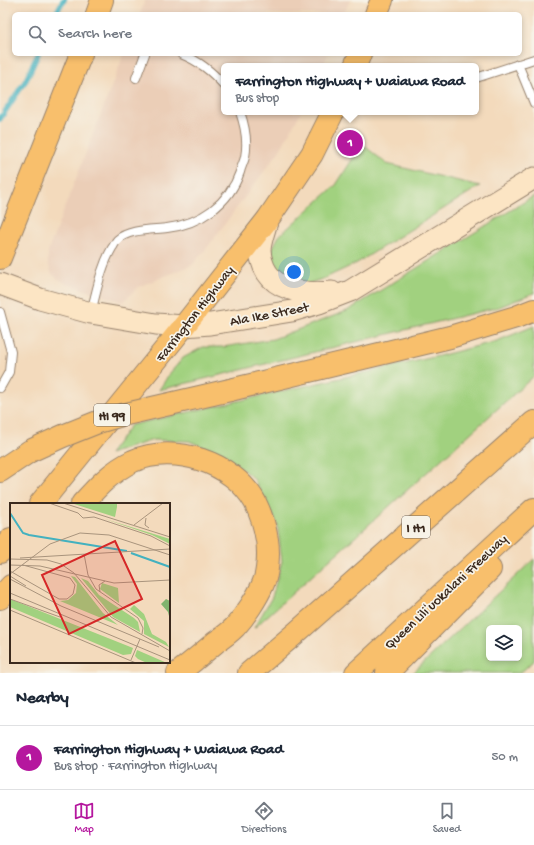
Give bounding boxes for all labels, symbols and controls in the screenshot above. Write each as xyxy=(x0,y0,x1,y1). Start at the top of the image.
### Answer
search box xyxy=(12,12,522,56)
icon: search xyxy=(26,23,48,45)
text: Search here xyxy=(58,25,132,43)
popup xyxy=(221,63,479,115)
text: Farrington Highway + Waiawa Road xyxy=(235,73,465,91)
text: Bus stop xyxy=(235,91,279,106)
pin: 1 xyxy=(337,128,363,158)
your location xyxy=(284,262,304,282)
street label: Farrington Highway xyxy=(152,263,239,367)
street label: Ala Ike Street xyxy=(229,299,312,331)
road number: HI 99 xyxy=(94,404,130,426)
inset map xyxy=(10,503,170,663)
road number: I H1 xyxy=(402,516,430,538)
street label: Queen Liliʻuokalani Freeway xyxy=(381,531,512,654)
map controls xyxy=(486,625,522,661)
button: layers xyxy=(486,625,522,661)
text: Nearby xyxy=(16,689,69,709)
text: Farrington Highway + Waiawa Road xyxy=(54,741,283,759)
text: 1 xyxy=(26,750,32,765)
text: 50 m xyxy=(491,750,518,765)
text: Bus stop · Farrington Highway xyxy=(54,759,217,774)
tab: Map xyxy=(73,800,95,836)
tab: Directions xyxy=(242,800,286,836)
tab: Saved xyxy=(433,800,461,836)

